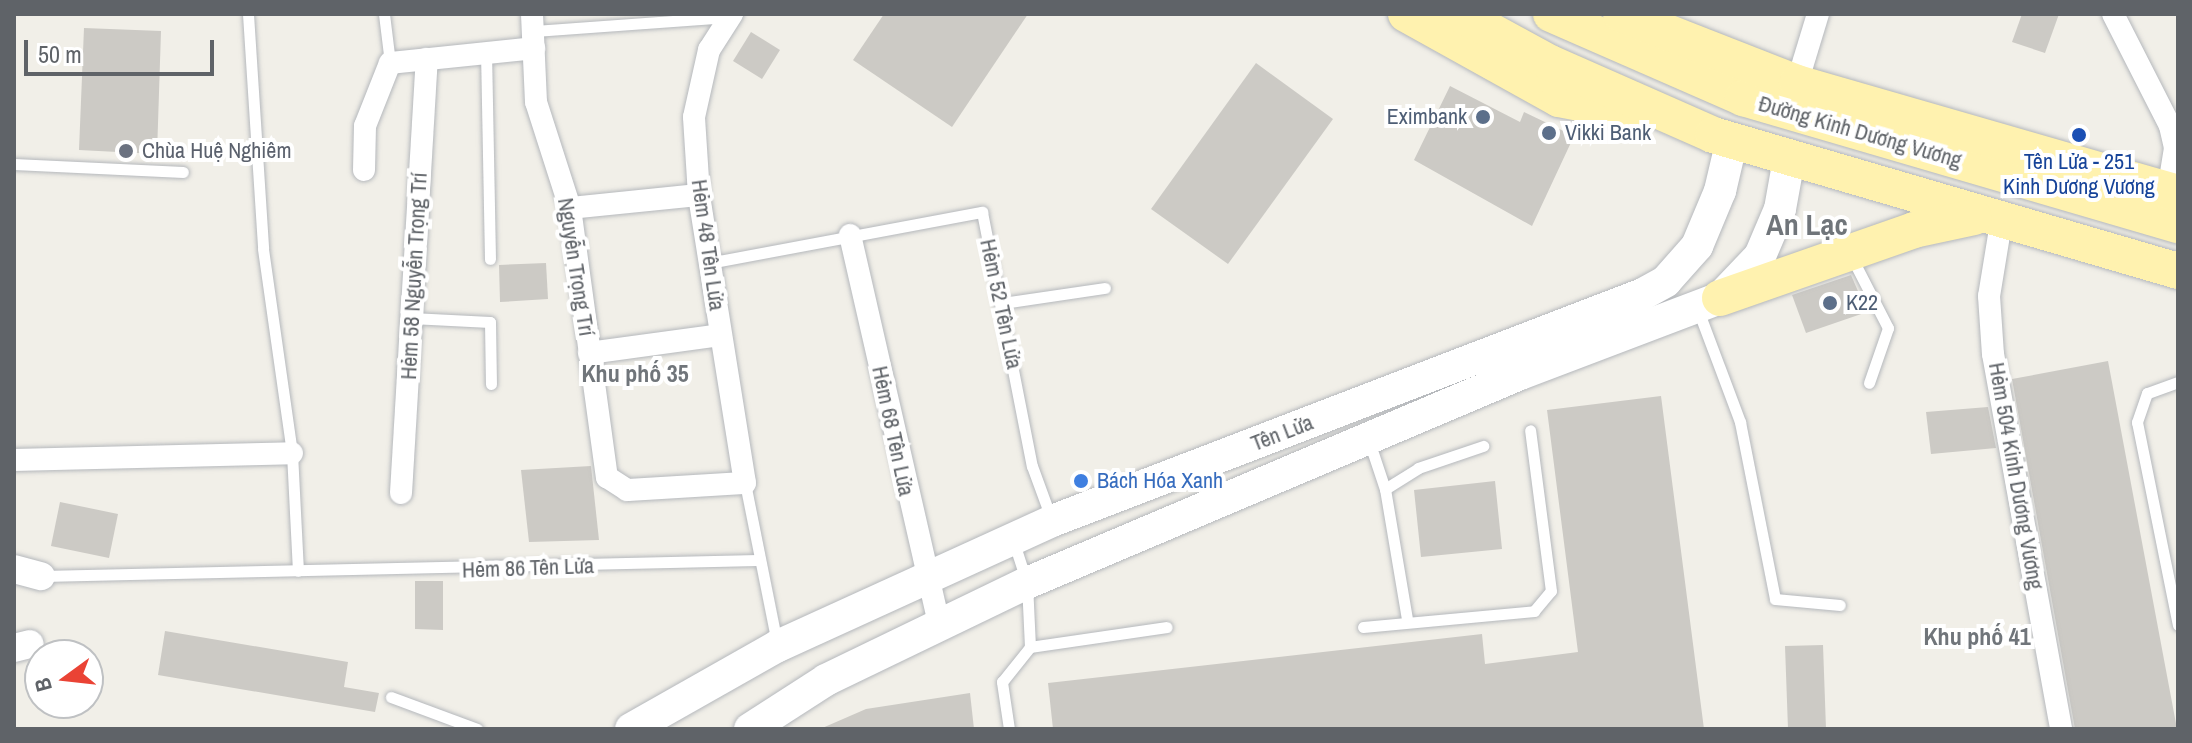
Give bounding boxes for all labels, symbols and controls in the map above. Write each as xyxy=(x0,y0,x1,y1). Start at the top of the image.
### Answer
scale bar xyxy=(28,24,218,74)
text: 50 m xyxy=(38,38,82,70)
street label: Đường Kinh Dương Vương xyxy=(1755,90,1965,174)
place label: Eximbank xyxy=(1387,104,1467,130)
marker: Eximbank xyxy=(1474,108,1492,126)
place label: Vikki Bank xyxy=(1565,120,1651,146)
marker: Vikki Bank xyxy=(1540,124,1558,142)
marker: Tên Lửa - 251 Kinh Dương Vương xyxy=(2070,126,2088,144)
place label: Chùa Huệ Nghiêm xyxy=(142,138,291,164)
marker: Chùa Huệ Nghiêm xyxy=(117,142,135,160)
place label: Tên Lửa - 251 Kinh Dương Vương xyxy=(2003,148,2155,200)
street label: Hẻm 58 Nguyễn Trọng Trí xyxy=(395,171,433,381)
street label: Hẻm 48 Tên Lửa xyxy=(686,178,730,312)
street label: Nguyễn Trọng Trí xyxy=(552,196,600,338)
district label: An Lạc xyxy=(1766,206,1848,242)
street label: Hẻm 52 Tên Lửa xyxy=(974,237,1028,371)
place label: K22 xyxy=(1846,290,1878,316)
marker: K22 xyxy=(1821,294,1839,312)
district label: Khu phố 35 xyxy=(581,360,689,388)
street label: Hẻm 504 Kinh Dương Vương xyxy=(1983,360,2049,592)
street label: Hẻm 68 Tên Lửa xyxy=(866,364,920,498)
street label: Tên Lửa xyxy=(1247,409,1317,457)
place label: Bách Hóa Xanh xyxy=(1097,468,1223,494)
marker: Bách Hóa Xanh xyxy=(1072,472,1090,490)
street label: Hẻm 86 Tên Lửa xyxy=(461,552,595,584)
district label: Khu phố 41 xyxy=(1923,623,2031,651)
north arrow xyxy=(24,639,104,719)
text: B xyxy=(27,675,59,695)

